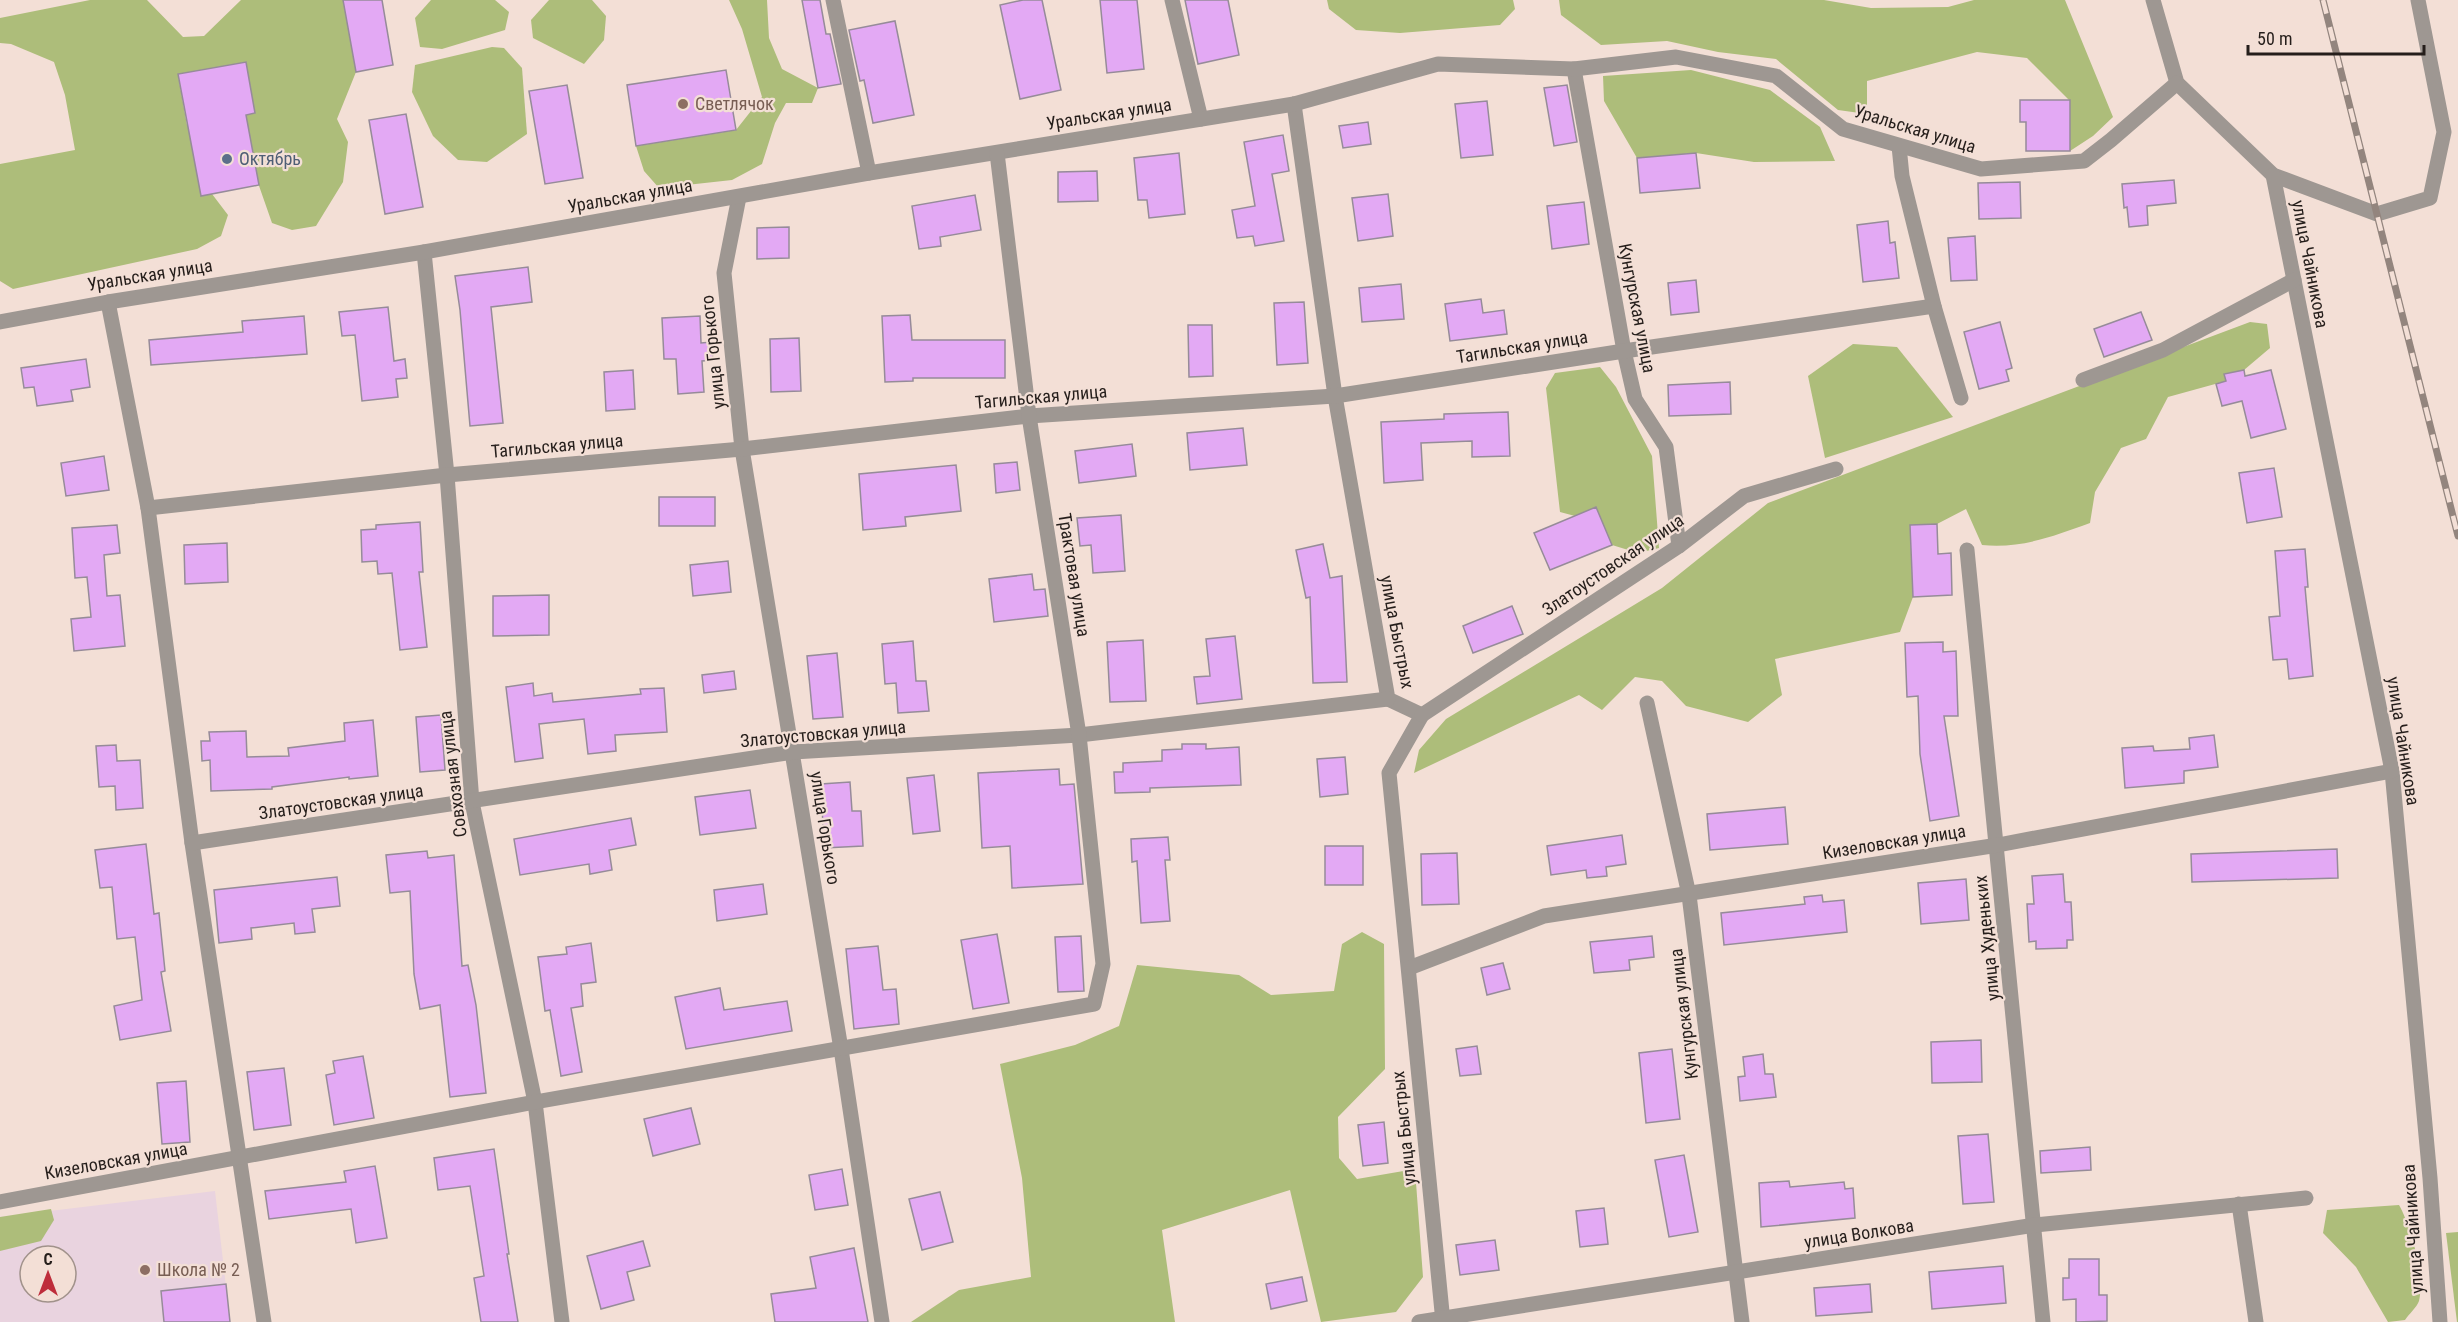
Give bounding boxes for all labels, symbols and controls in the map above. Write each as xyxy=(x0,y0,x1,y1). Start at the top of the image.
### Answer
scale bar xyxy=(2248,18,2424,56)
text: 50 m xyxy=(2257,28,2292,49)
place label: Светлячок xyxy=(695,93,774,114)
street label: Уральская улица xyxy=(1045,93,1173,134)
marker: Светлячок xyxy=(676,97,690,111)
street label: Уральская улица xyxy=(1852,100,1979,157)
place label: Октябрь xyxy=(239,148,301,169)
marker: Октябрь xyxy=(220,152,234,166)
street label: Уральская улица xyxy=(566,174,694,217)
street label: улица Чайникова xyxy=(2288,198,2333,330)
street label: Кунгурская улица xyxy=(1615,241,1660,374)
street label: Уральская улица xyxy=(86,254,214,295)
street label: улица Горького xyxy=(696,294,729,410)
street label: Тагильская улица xyxy=(1455,326,1589,367)
street label: Тагильская улица xyxy=(974,380,1108,413)
street label: Тагильская улица xyxy=(490,429,624,462)
street label: Златоустовская улица xyxy=(1538,509,1687,620)
street label: Трактовая улица xyxy=(1054,512,1095,638)
street label: улица Быстрых xyxy=(1376,574,1419,690)
street label: улица Чайникова xyxy=(2383,675,2424,807)
street label: Совхозная улица xyxy=(434,710,471,838)
street label: Златоустовская улица xyxy=(739,716,907,751)
street label: улица Горького xyxy=(806,770,845,886)
street label: Златоустовская улица xyxy=(257,780,425,823)
street label: Кизеловская улица xyxy=(1821,820,1967,863)
street label: улица Худеньких xyxy=(1969,874,2004,1002)
street label: Кунгурская улица xyxy=(1665,948,1702,1081)
street label: улица Быстрых xyxy=(1387,1070,1420,1186)
street label: Кизеловская улица xyxy=(43,1138,189,1183)
street label: улица Чайникова xyxy=(2397,1164,2428,1295)
street label: улица Волкова xyxy=(1803,1214,1915,1253)
north arrow xyxy=(18,1244,78,1304)
text: С xyxy=(43,1250,53,1269)
place label: Школа № 2 xyxy=(157,1259,240,1280)
marker: Школа № 2 xyxy=(138,1263,152,1277)

